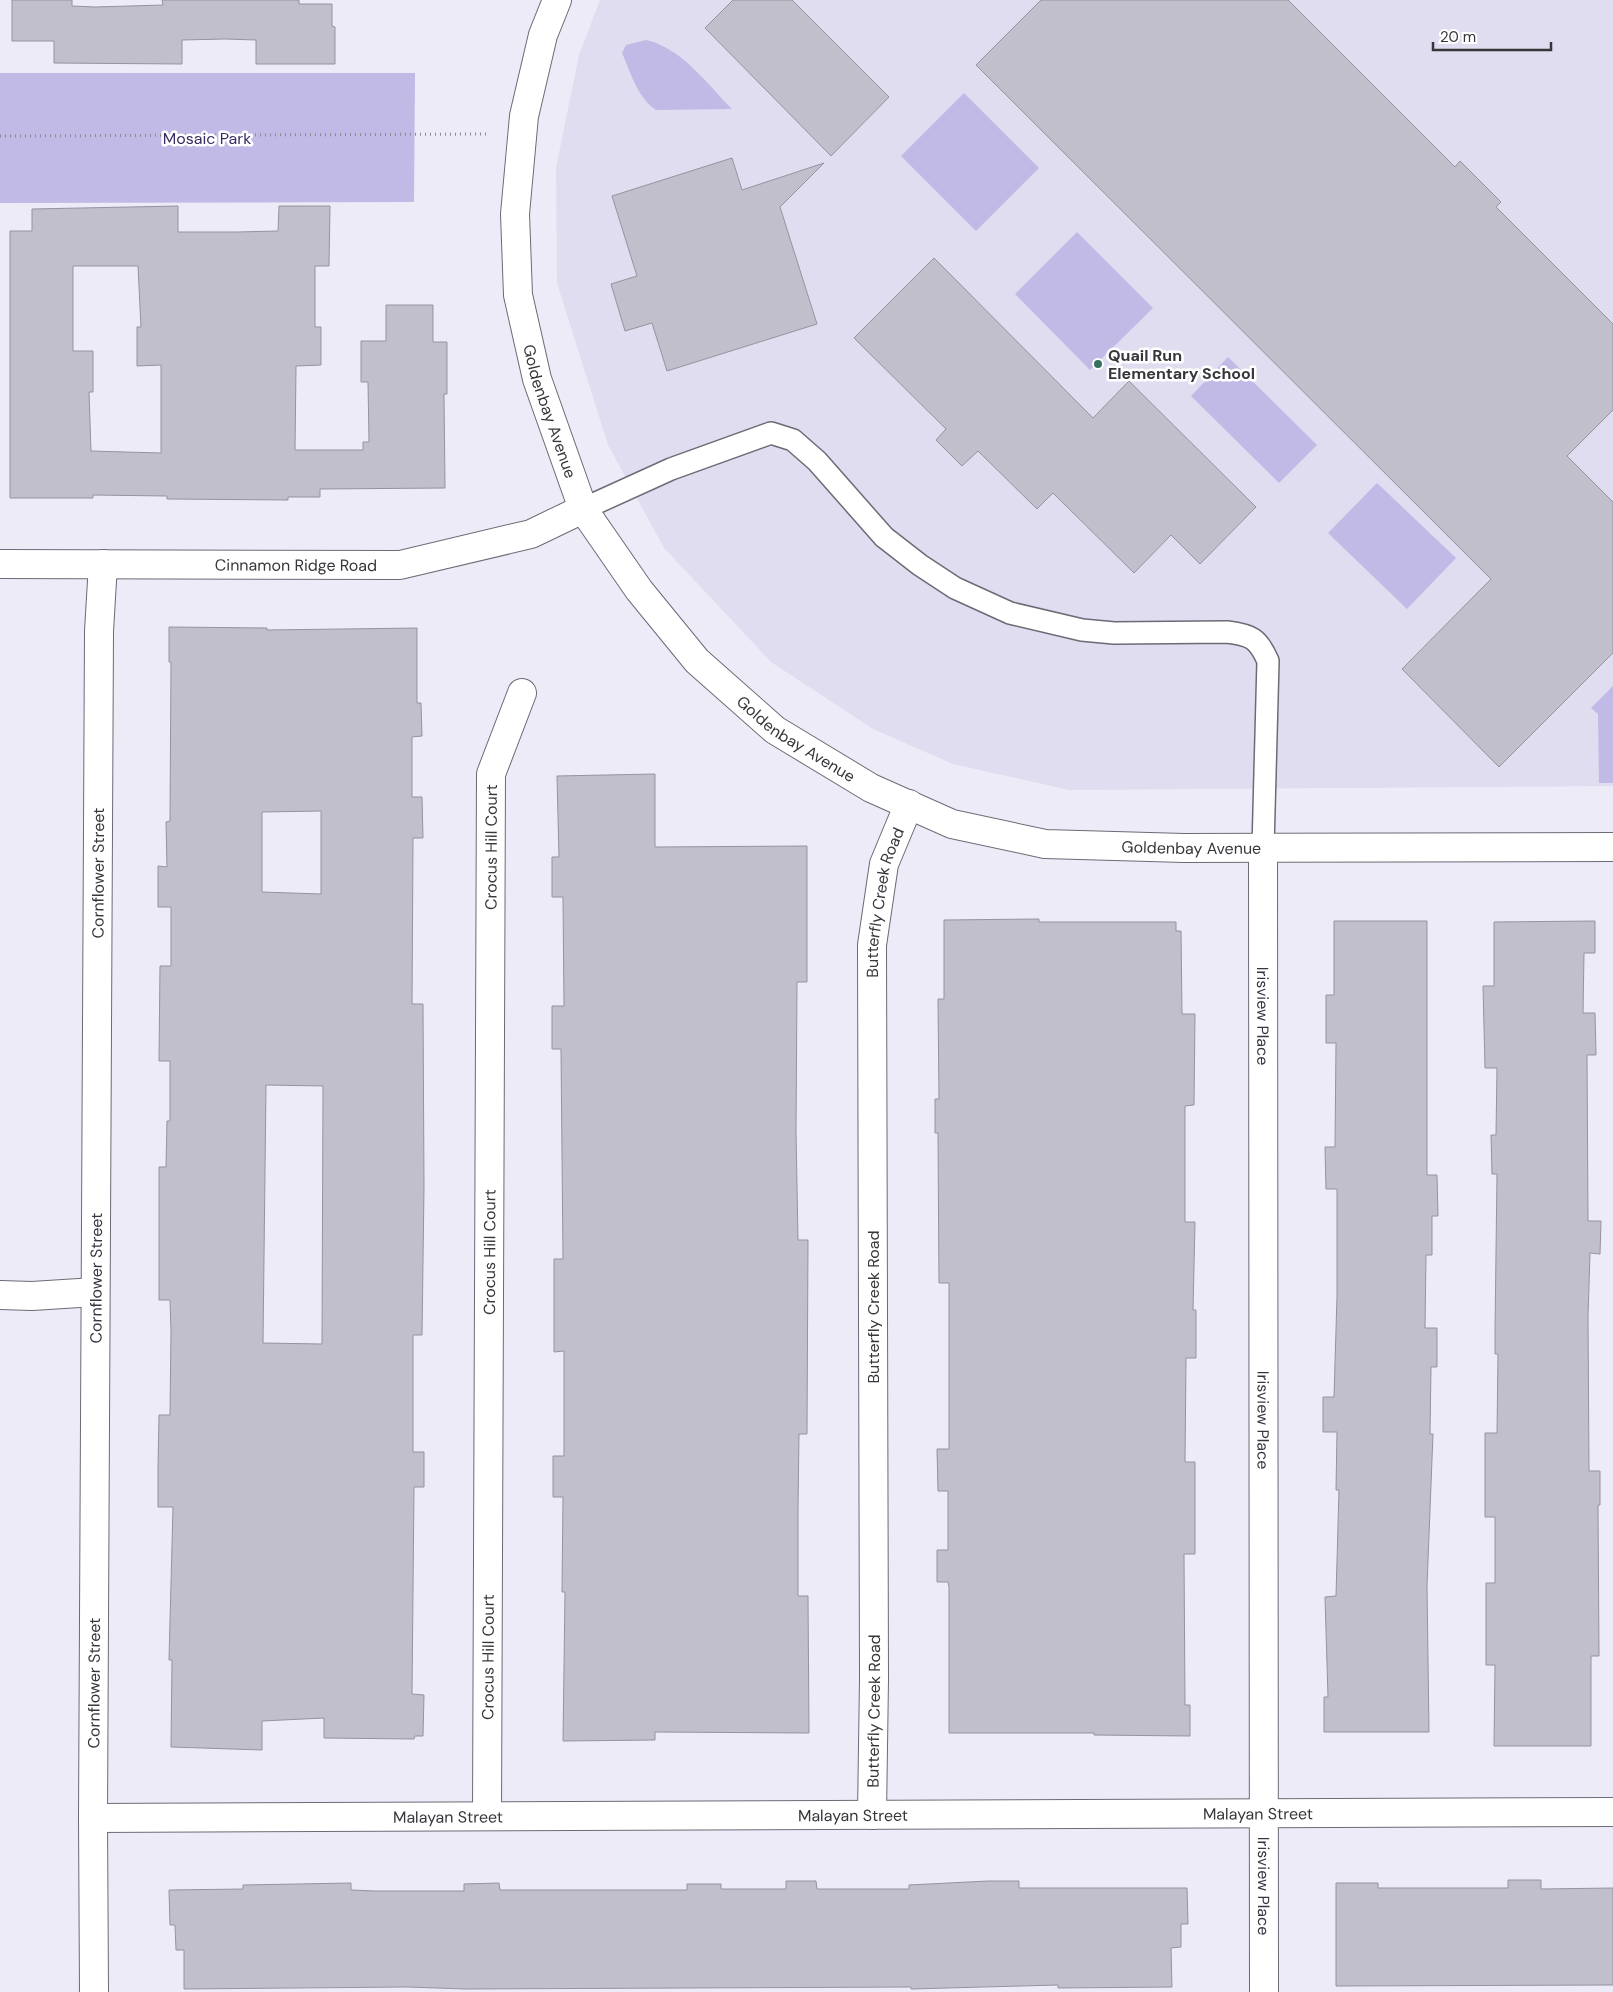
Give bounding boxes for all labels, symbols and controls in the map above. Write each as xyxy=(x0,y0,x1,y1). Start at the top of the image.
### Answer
scale bar xyxy=(1433,20,1550,52)
text: 20 m xyxy=(1440,27,1476,47)
park label: Mosaic Park xyxy=(163,128,251,149)
street label: Goldenbay Avenue xyxy=(518,342,581,481)
place label: Quail Run Elementary School xyxy=(1108,345,1255,384)
marker: Quail Run Elementary School xyxy=(1092,358,1104,370)
street label: Cinnamon Ridge Road xyxy=(215,555,377,576)
street label: Goldenbay Avenue xyxy=(732,691,859,787)
street label: Crocus Hill Court xyxy=(480,784,502,910)
street label: Cornflower Street xyxy=(87,808,109,939)
street label: Butterfly Creek Road xyxy=(862,824,909,978)
street label: Goldenbay Avenue xyxy=(1121,836,1261,859)
street label: Irisview Place xyxy=(1252,967,1273,1065)
street label: Crocus Hill Court xyxy=(479,1189,500,1315)
street label: Cornflower Street xyxy=(85,1213,107,1344)
street label: Butterfly Creek Road xyxy=(863,1230,884,1384)
street label: Irisview Place xyxy=(1252,1371,1274,1469)
street label: Crocus Hill Court xyxy=(477,1594,499,1720)
street label: Cornflower Street xyxy=(83,1618,105,1748)
street label: Butterfly Creek Road xyxy=(862,1634,885,1788)
street label: Malayan Street xyxy=(1203,1803,1313,1825)
street label: Malayan Street xyxy=(798,1805,908,1826)
street label: Malayan Street xyxy=(393,1806,503,1828)
street label: Irisview Place xyxy=(1253,1837,1274,1935)

